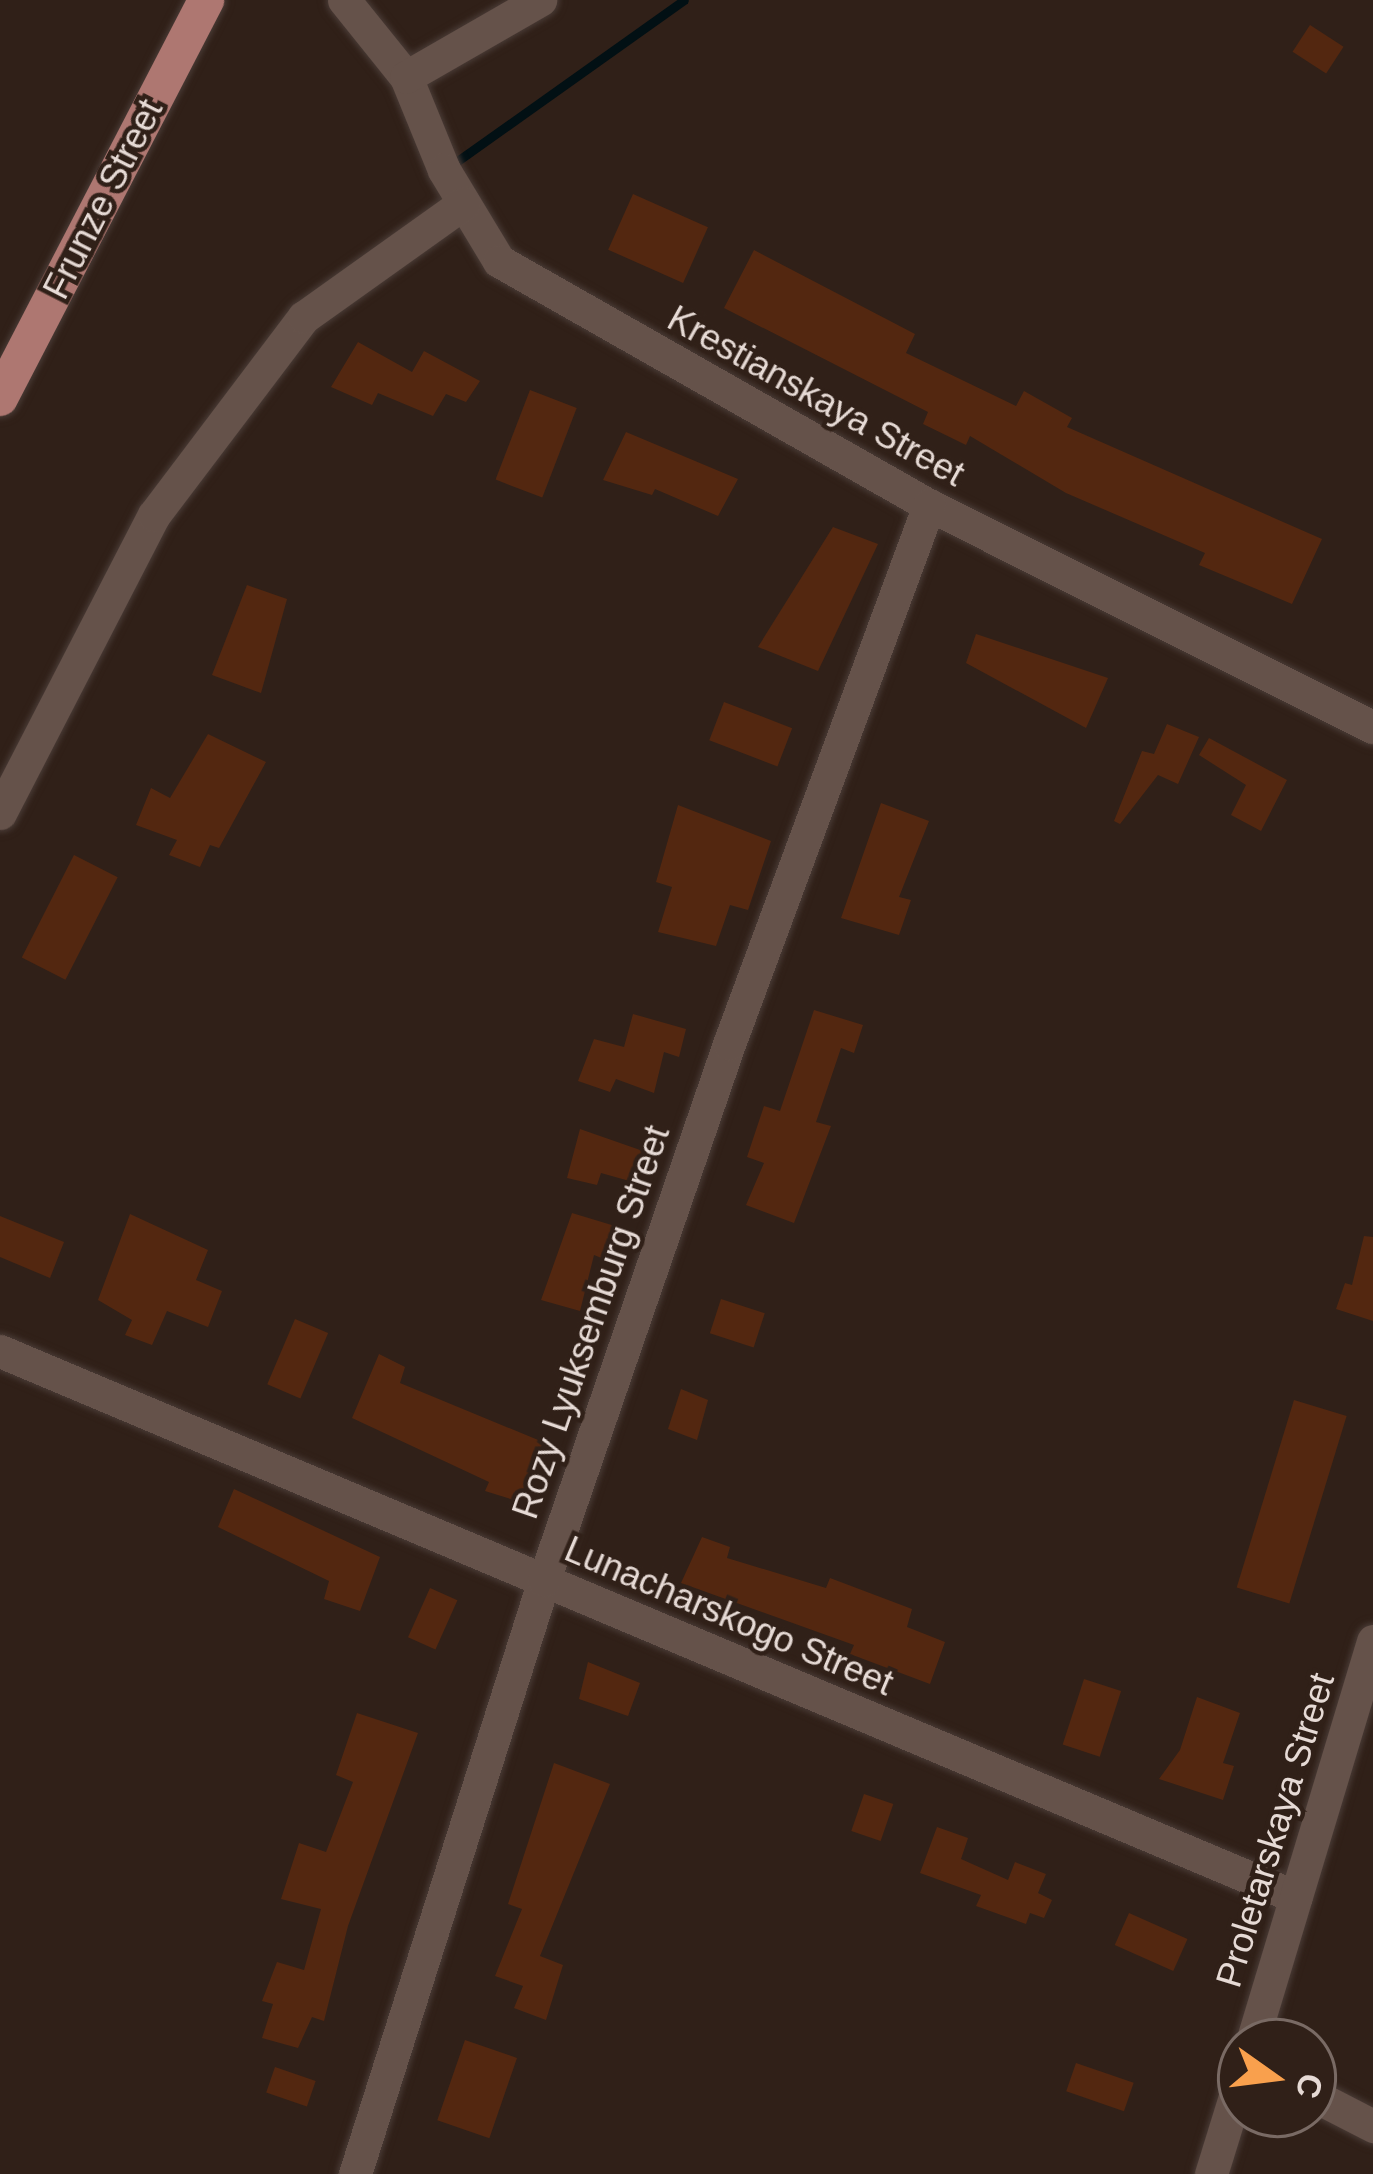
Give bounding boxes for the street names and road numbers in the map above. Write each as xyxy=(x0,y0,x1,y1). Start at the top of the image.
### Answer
street label: Frunze Street xyxy=(34,92,172,306)
street label: Krestianskaya Street xyxy=(660,297,972,495)
street label: Rozy Lyuksemburg Street xyxy=(503,1120,679,1524)
street label: Lunacharskogo Street xyxy=(558,1527,900,1705)
street label: Proletarskaya Street xyxy=(1207,1668,1343,1992)

